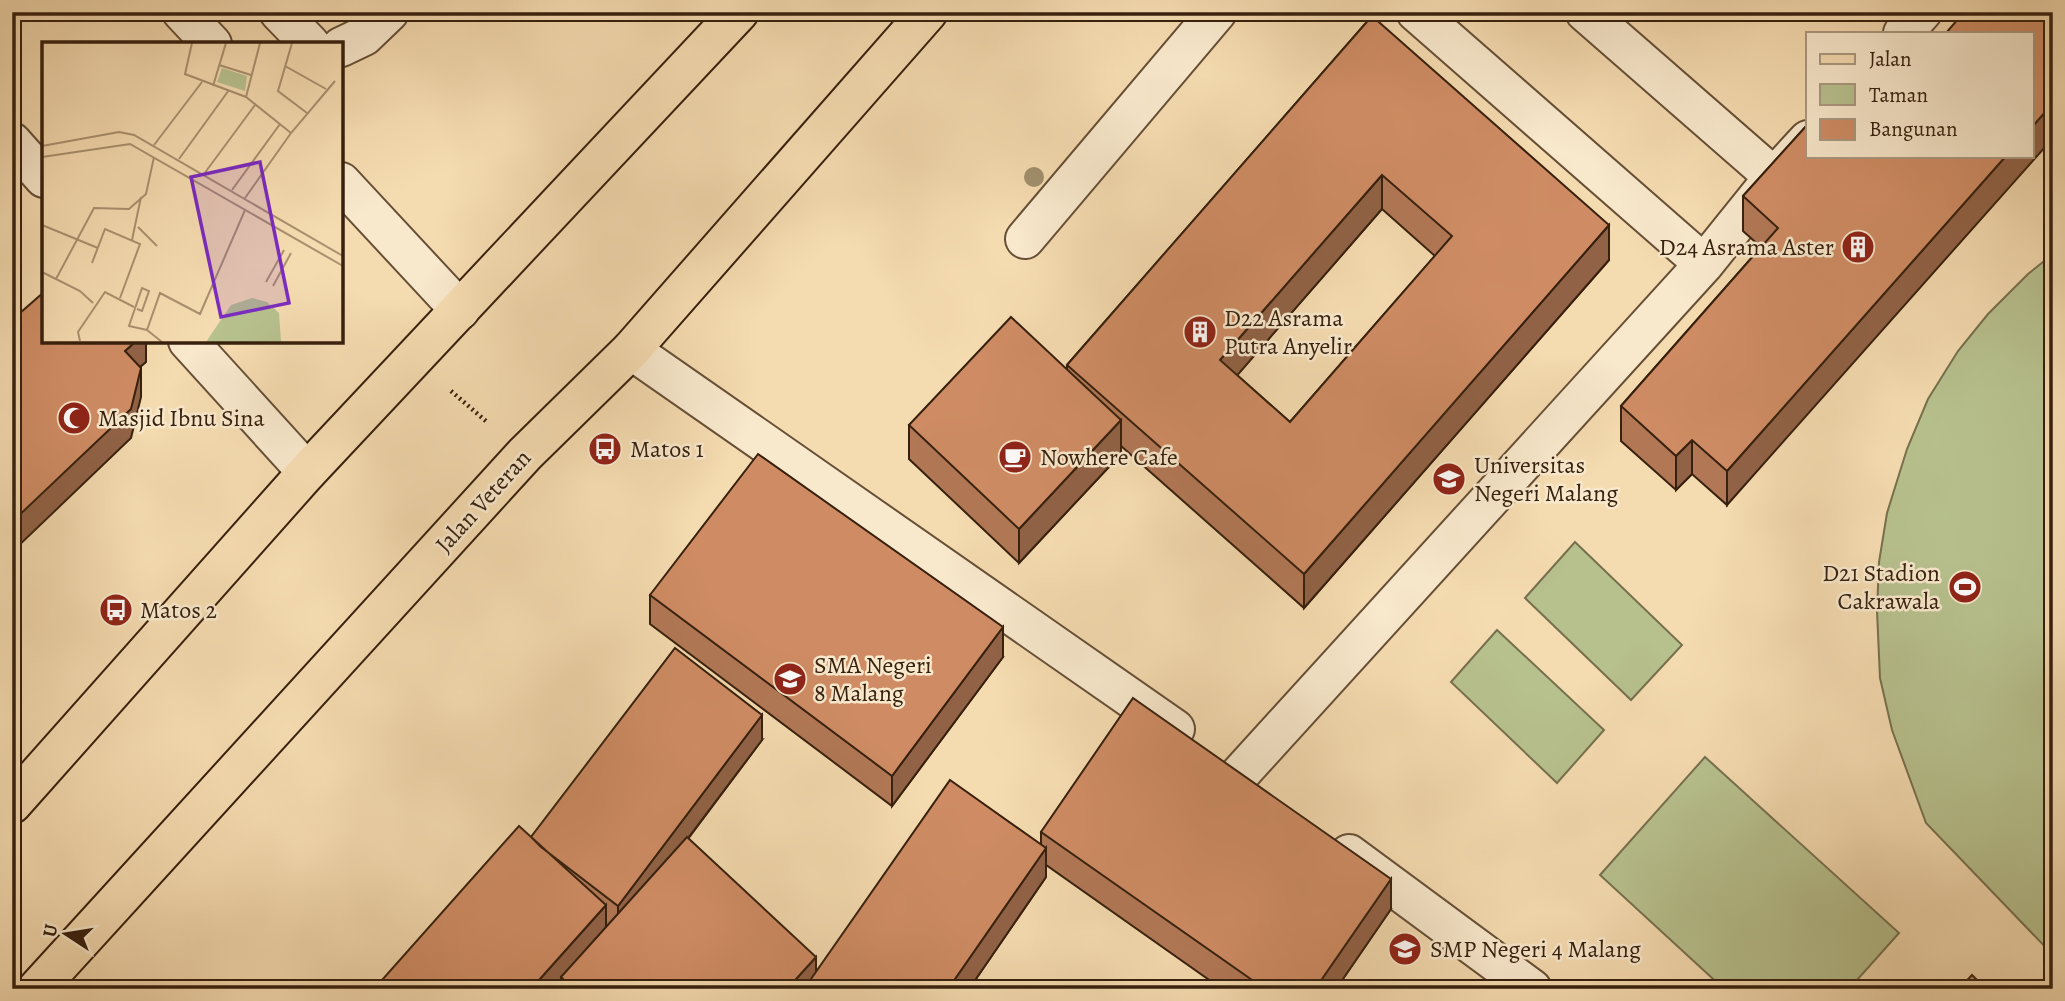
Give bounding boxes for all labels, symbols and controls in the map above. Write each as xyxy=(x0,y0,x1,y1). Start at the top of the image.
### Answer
legend xyxy=(1806,32,2034,158)
inset map xyxy=(42,42,343,343)
text: Jalan xyxy=(1869,45,1911,73)
text: Taman xyxy=(1869,81,1928,109)
text: Bangunan xyxy=(1869,115,1958,143)
building icon: D24 Asrama Aster xyxy=(1839,228,1877,266)
place label: D24 Asrama Aster xyxy=(1659,231,1834,263)
place label: D22 Asrama Putra Anyelir xyxy=(1224,302,1352,362)
building icon: D22 Asrama Putra Anyelir xyxy=(1181,313,1219,351)
mosque icon: Masjid Ibnu Sina xyxy=(55,399,93,437)
place label: Masjid Ibnu Sina xyxy=(98,402,265,434)
bus stop icon: Matos 1 xyxy=(586,430,624,468)
place label: Matos 1 xyxy=(630,433,704,465)
cafe icon: Nowhere Cafe xyxy=(996,438,1034,476)
place label: Nowhere Cafe xyxy=(1040,441,1178,473)
street label: Jalan Veteran xyxy=(428,442,538,560)
place label: Universitas Negeri Malang xyxy=(1474,449,1618,509)
school or university icon: Universitas Negeri Malang xyxy=(1430,460,1468,498)
place label: D21 Stadion Cakrawala xyxy=(1822,557,1941,617)
sports icon: D21 Stadion Cakrawala xyxy=(1946,568,1984,606)
bus stop icon: Matos 2 xyxy=(97,591,135,629)
place label: Matos 2 xyxy=(140,594,217,626)
place label: SMA Negeri 8 Malang xyxy=(814,649,932,709)
school or university icon: SMA Negeri 8 Malang xyxy=(771,660,809,698)
north arrow xyxy=(32,900,102,970)
text: U xyxy=(36,921,64,939)
school or university icon: SMP Negeri 4 Malang xyxy=(1386,930,1424,968)
place label: SMP Negeri 4 Malang xyxy=(1430,933,1641,965)

